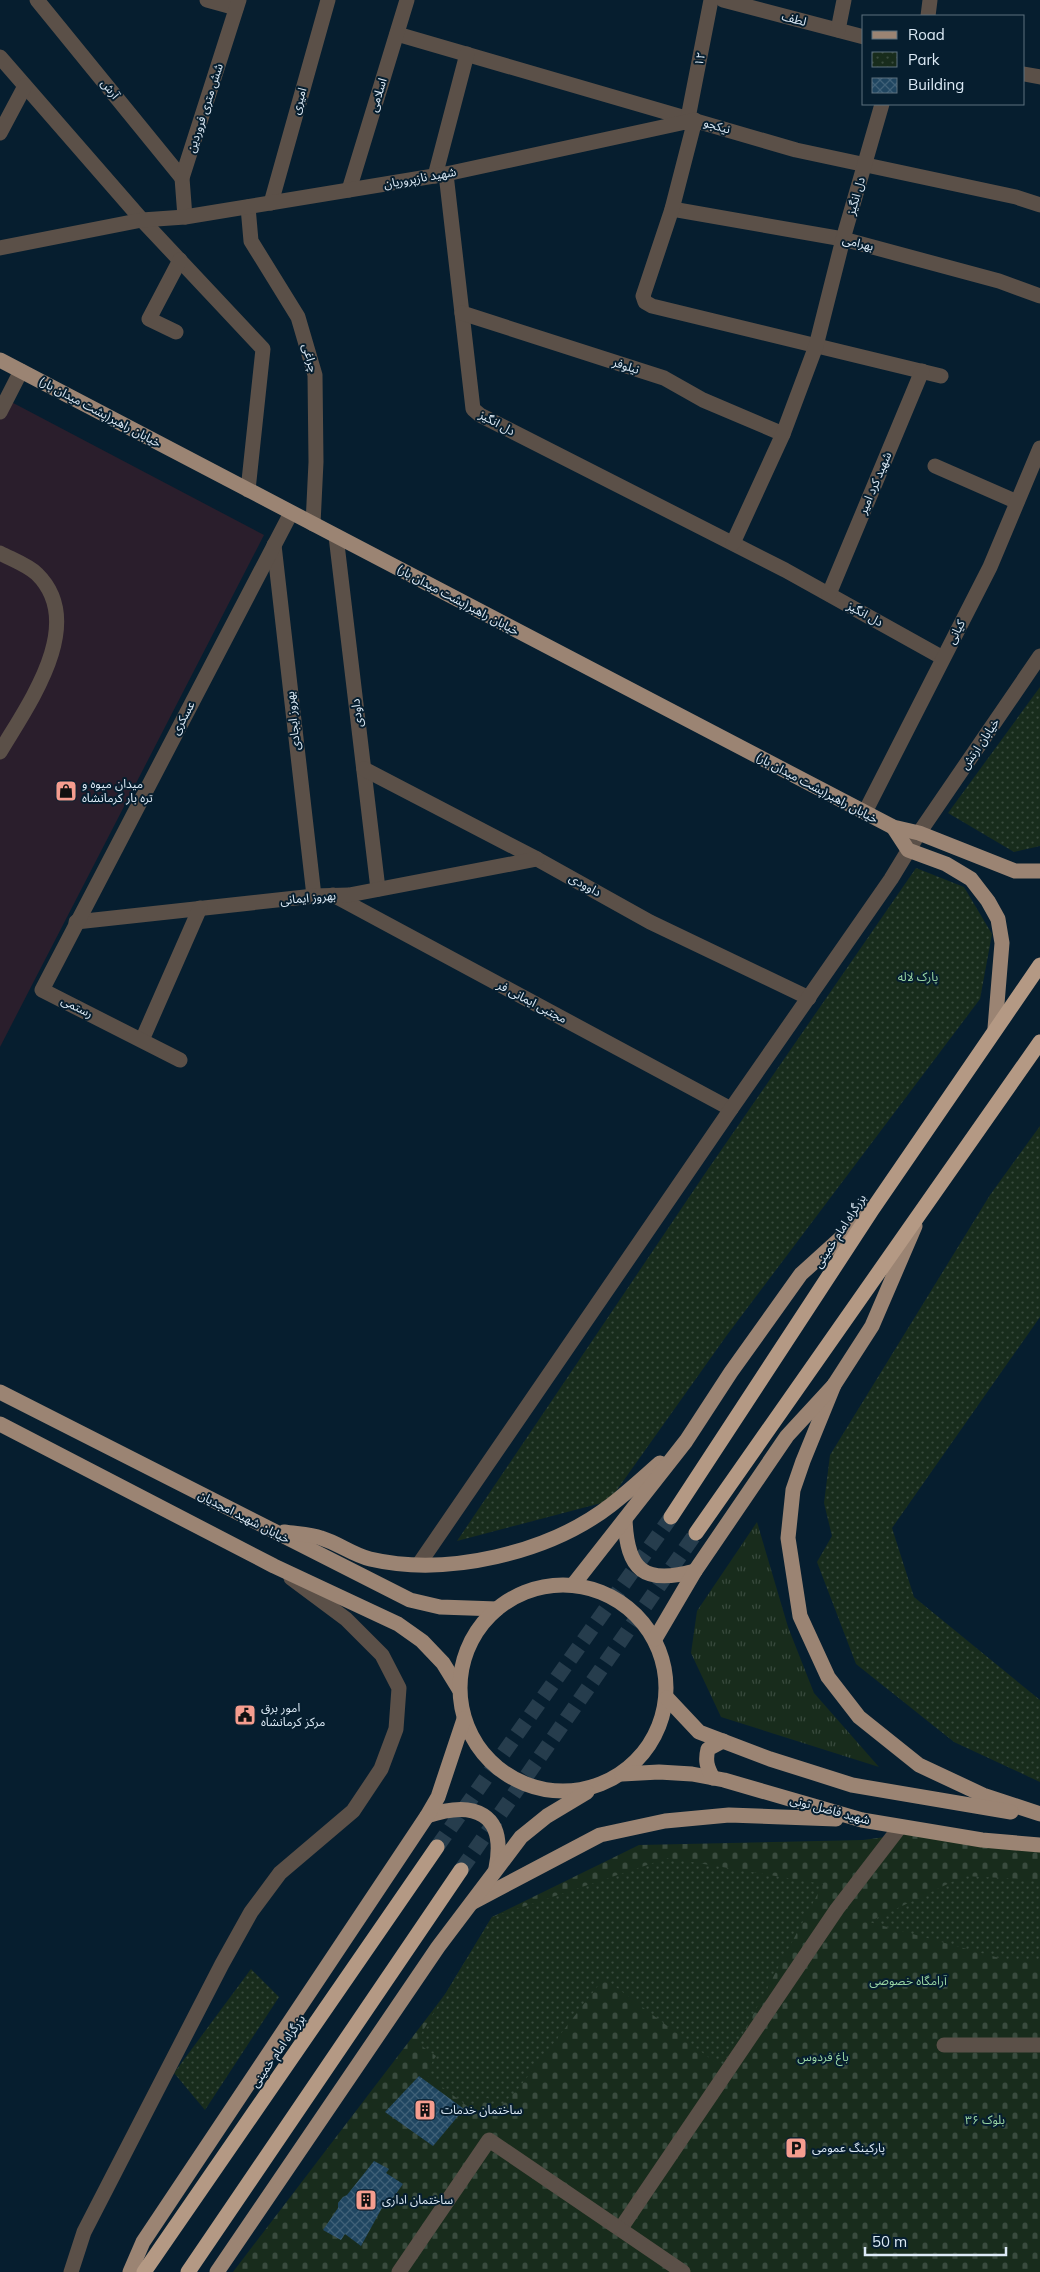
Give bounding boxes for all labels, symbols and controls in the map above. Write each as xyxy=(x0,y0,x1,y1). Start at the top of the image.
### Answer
street label: لطف xyxy=(780,8,808,29)
legend xyxy=(862,15,1025,105)
text: Road xyxy=(908,25,945,44)
text: Park xyxy=(908,50,940,69)
street label: ۱۲ xyxy=(691,51,708,67)
street label: شش متری فروردین xyxy=(183,61,226,154)
text: Building xyxy=(908,75,964,94)
street label: آرش xyxy=(98,76,123,102)
street label: اسلامی xyxy=(365,76,390,114)
street label: امیری xyxy=(288,85,310,116)
street label: نیکجو xyxy=(702,114,732,137)
street label: شهید نازپروریان xyxy=(383,164,457,192)
street label: دل انگیز xyxy=(843,175,868,217)
street label: بهرامی xyxy=(841,231,875,254)
street label: چراغی xyxy=(298,342,322,374)
street label: نیلوفر xyxy=(610,354,641,377)
street label: خیابان راهبر(پشت میدان بار) xyxy=(36,373,164,451)
street label: دل انگیز xyxy=(476,406,518,439)
street label: شهید کرد امیر xyxy=(854,449,894,517)
street label: خیابان راهبر(پشت میدان بار) xyxy=(394,561,522,639)
street label: دل انگیز xyxy=(844,597,886,630)
street label: کیانی xyxy=(943,616,968,646)
street label: بهروز ایجادی xyxy=(282,691,303,751)
street label: عسکری xyxy=(167,698,198,737)
street label: داودی xyxy=(347,698,366,728)
street label: خیابان ارتش xyxy=(957,715,1002,772)
street label: خیابان راهبر(پشت میدان بار) xyxy=(753,749,881,827)
place label: میدان میوه و تره بار کرمانشاه xyxy=(82,776,153,805)
shop icon: میدان میوه و تره بار کرمانشاه xyxy=(54,779,78,803)
street label: داوودی xyxy=(567,870,604,900)
street label: بهروز ایمانی xyxy=(279,888,336,907)
park label: پارک لاله xyxy=(898,969,938,985)
street label: مجتبی ایمانی فر xyxy=(494,976,570,1026)
street label: رستمی xyxy=(59,992,96,1021)
street label: بزرگراه امام خمینی xyxy=(810,1191,871,1272)
street label: خیابان شهید امجدیان xyxy=(196,1487,293,1546)
place label: امور برق مرکز کرمانشاه xyxy=(261,1700,325,1729)
public building icon: امور برق مرکز کرمانشاه xyxy=(233,1703,257,1727)
street label: شهید فاضل تونی xyxy=(788,1792,872,1827)
park label: آرامگاه خصوصی xyxy=(869,1973,947,1988)
street label: بزرگراه امام خمینی xyxy=(247,2012,310,2091)
park label: باغ فردوس xyxy=(797,2049,849,2066)
building icon: ساختمان خدمات xyxy=(413,2098,437,2122)
place label: ساختمان خدمات xyxy=(441,2102,522,2117)
park label: بلوک ۳۶ xyxy=(965,2112,1005,2127)
parking icon: پارکینگ عمومی xyxy=(784,2136,808,2160)
place label: پارکینگ عمومی xyxy=(812,2140,885,2156)
building icon: ساختمان اداری xyxy=(354,2188,378,2212)
place label: ساختمان اداری xyxy=(382,2192,453,2207)
scale bar xyxy=(865,2224,1006,2256)
text: 50 m xyxy=(872,2232,907,2251)

